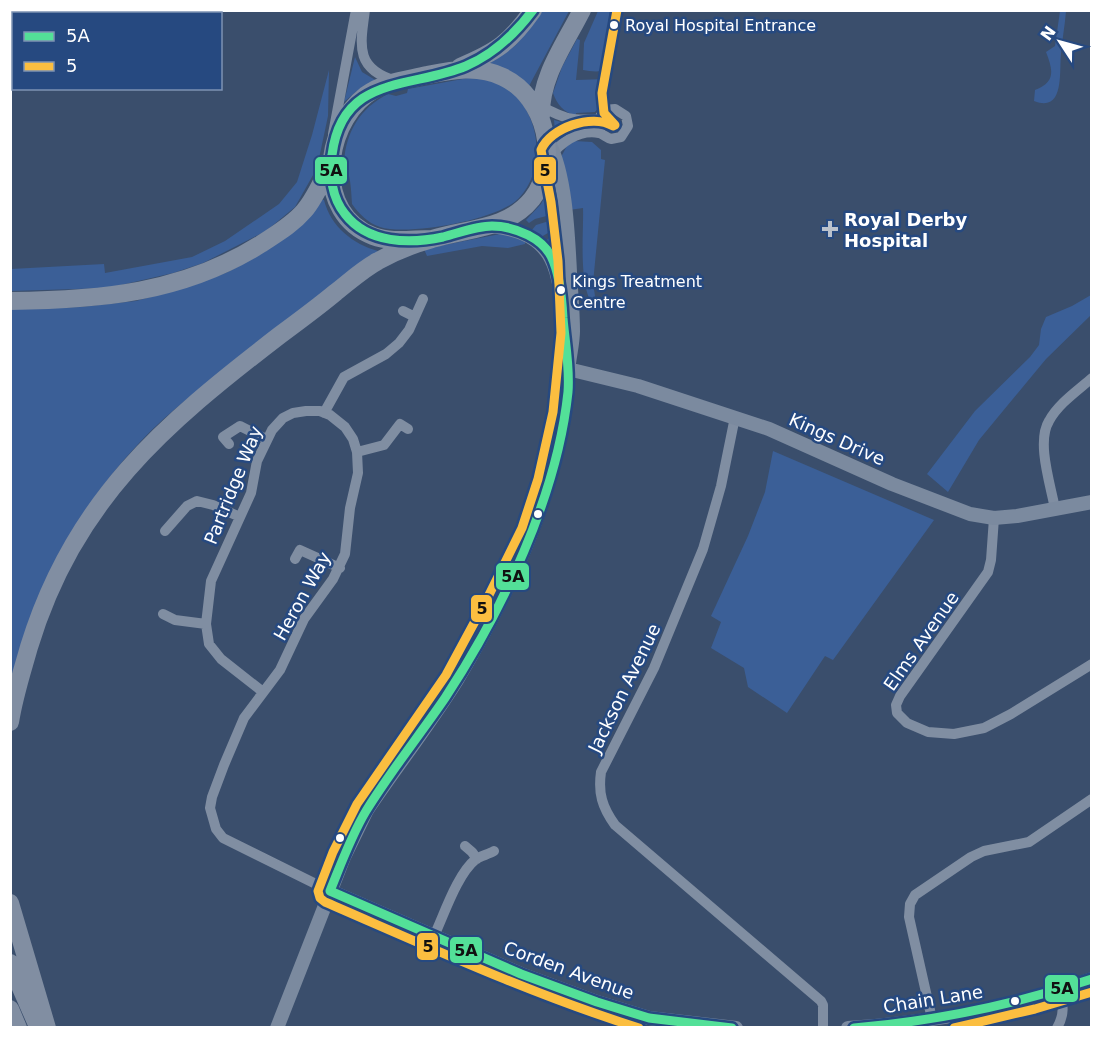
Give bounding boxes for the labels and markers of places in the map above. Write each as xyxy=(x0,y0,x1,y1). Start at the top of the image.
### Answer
place label: Royal Hospital Entrance xyxy=(625,16,816,35)
marker: Royal Hospital Entrance xyxy=(608,19,620,31)
place label: Royal Derby Hospital xyxy=(844,209,967,251)
marker: Royal Derby Hospital xyxy=(821,220,839,238)
place label: Kings Treatment Centre xyxy=(572,272,702,312)
marker: Kings Treatment Centre xyxy=(555,284,567,296)
unlabelled marker xyxy=(532,508,544,520)
unlabelled marker xyxy=(334,832,346,844)
unlabelled marker xyxy=(1009,995,1021,1007)

